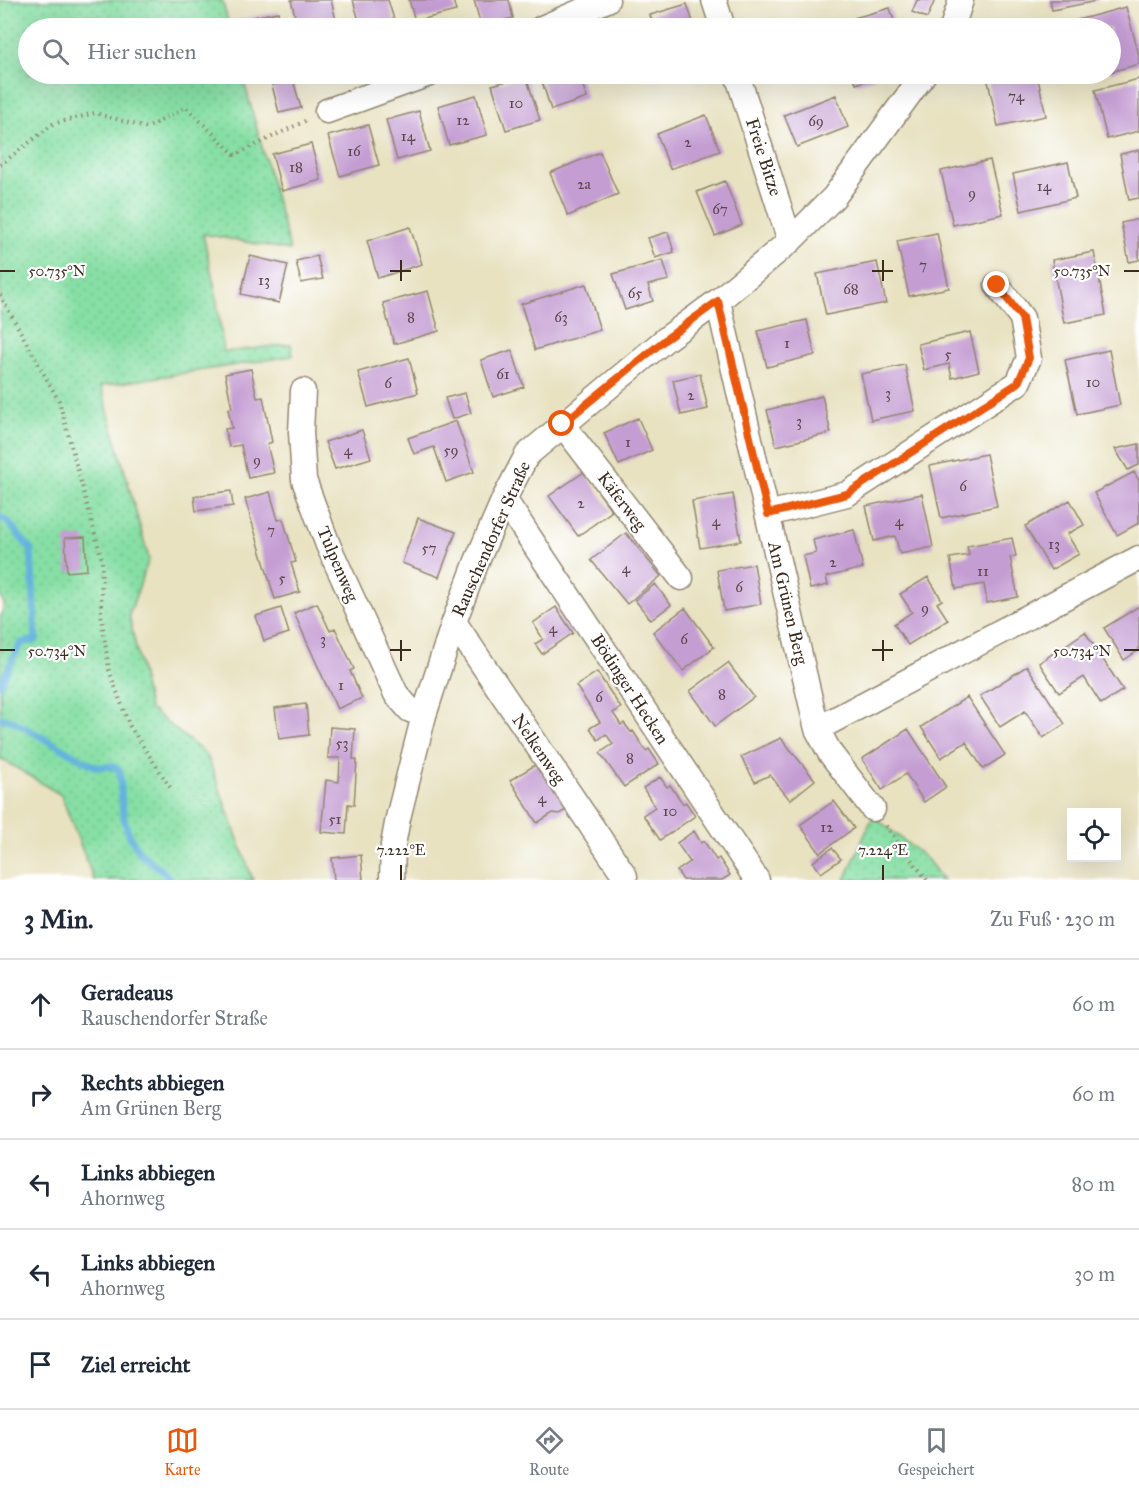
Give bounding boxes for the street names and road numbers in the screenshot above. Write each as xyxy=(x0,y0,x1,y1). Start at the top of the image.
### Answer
street label: Freie Bitze xyxy=(741,115,787,199)
street label: Rauschendorfer Straße xyxy=(447,458,535,620)
street label: Käferweg xyxy=(592,467,652,536)
street label: Tulpenweg xyxy=(311,523,364,606)
street label: Am Grünen Berg xyxy=(762,538,813,668)
street label: Bödinger Hecken xyxy=(585,630,674,749)
street label: Nelkenweg xyxy=(507,710,571,789)

